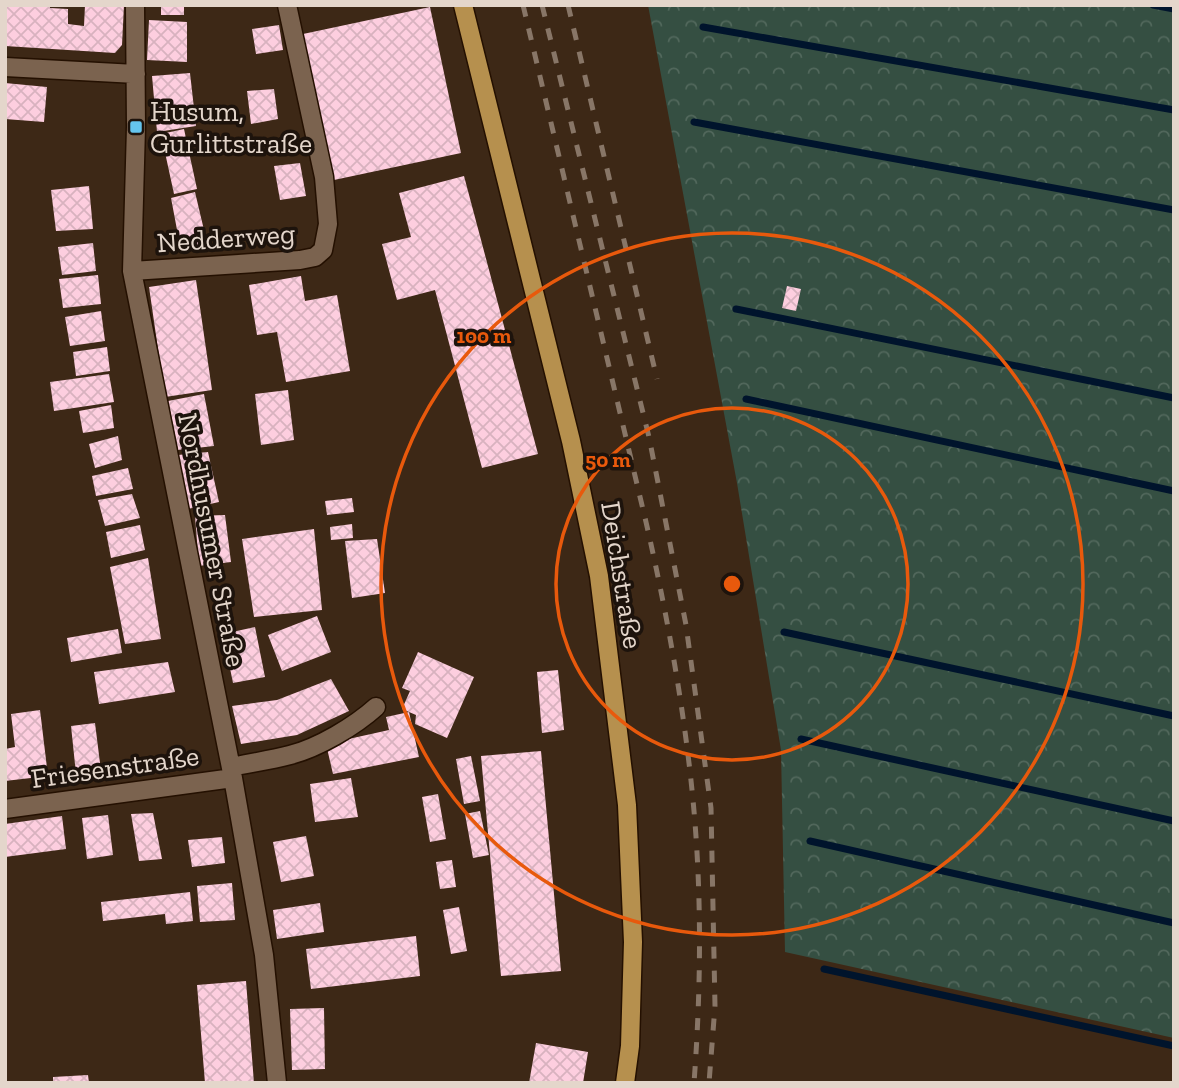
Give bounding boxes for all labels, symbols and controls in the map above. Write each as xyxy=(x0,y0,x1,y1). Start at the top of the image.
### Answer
place label: Husum, Gurlittstraße xyxy=(150,95,312,160)
marker: Husum, Gurlittstraße xyxy=(128,119,144,135)
street label: Nedderweg xyxy=(156,217,296,259)
text: 100 m xyxy=(457,323,512,348)
street label: Nordhusumer Straße xyxy=(171,410,253,670)
text: 50 m xyxy=(585,447,631,472)
street label: Deichstraße xyxy=(594,499,650,651)
centre of rings xyxy=(720,572,744,596)
street label: Friesenstraße xyxy=(29,739,201,795)

